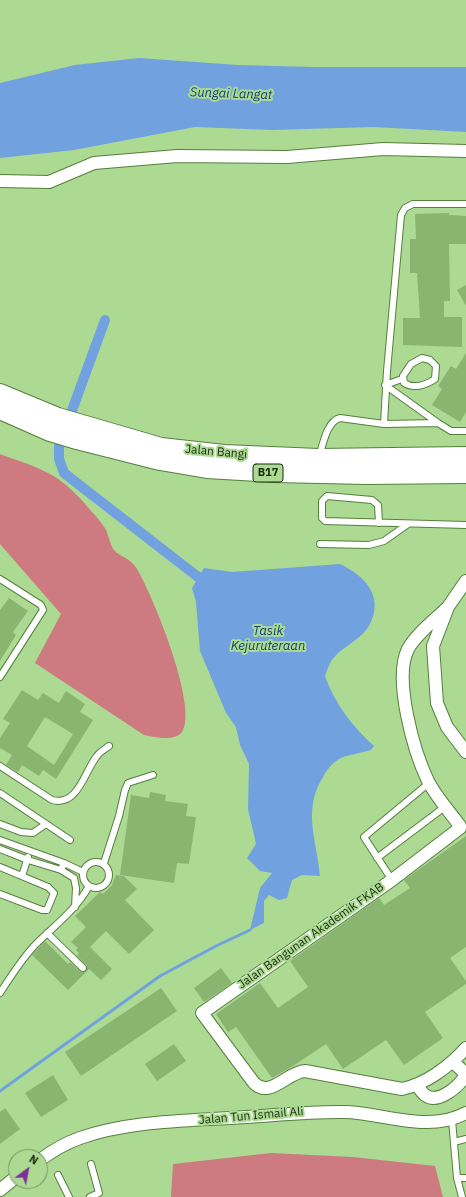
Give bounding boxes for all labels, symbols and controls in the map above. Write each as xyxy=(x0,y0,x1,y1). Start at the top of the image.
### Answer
water label: Sungai Langat xyxy=(190,85,272,103)
street label: Jalan Bangi xyxy=(184,442,248,462)
road number: B17 xyxy=(253,464,283,482)
water label: Tasik Kejuruteraan xyxy=(231,623,305,654)
street label: Jalan Bangunan Akademik FKAB xyxy=(235,880,387,992)
street label: Jalan Tun Ismail Ali xyxy=(198,1104,304,1128)
north arrow xyxy=(8,1149,48,1189)
text: N xyxy=(27,1152,41,1168)

